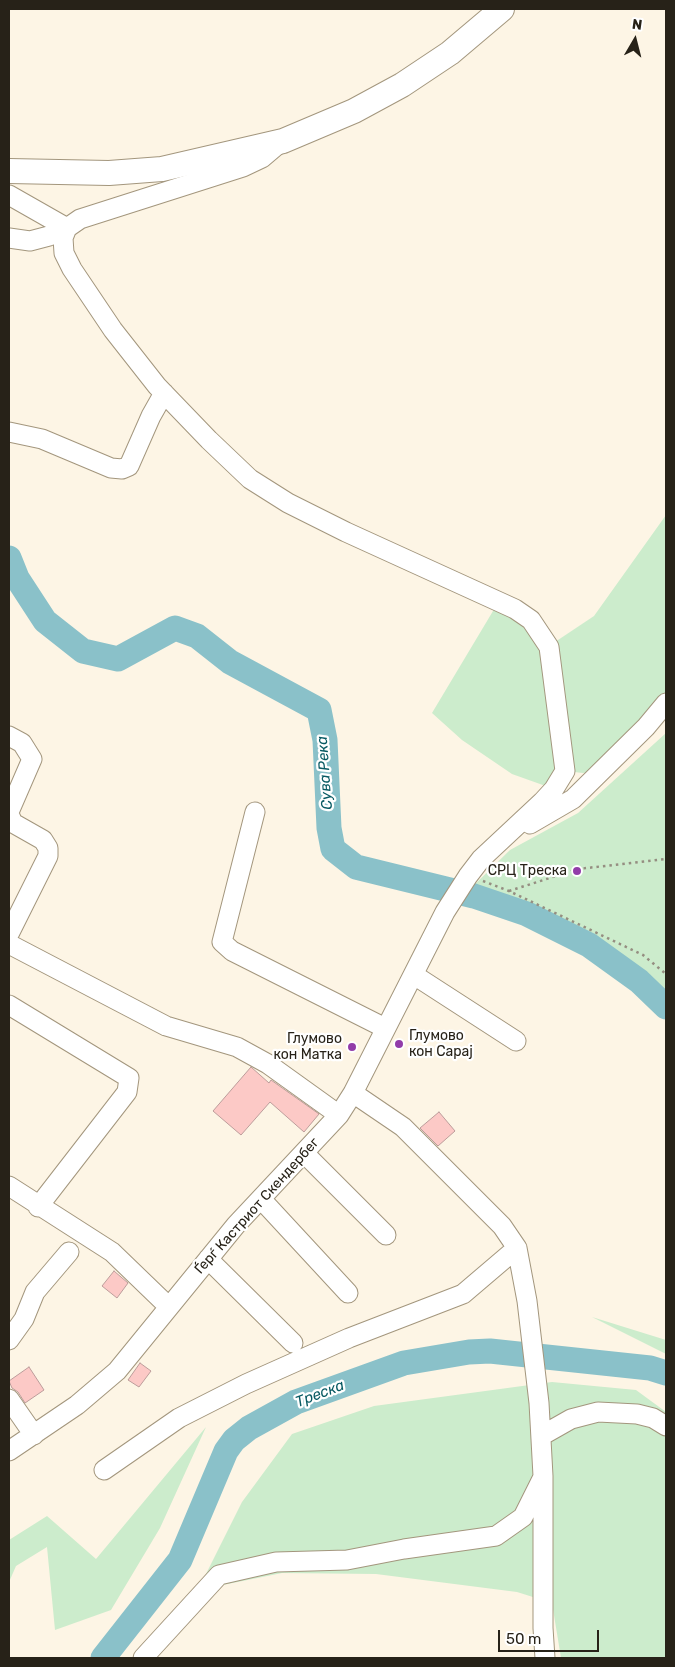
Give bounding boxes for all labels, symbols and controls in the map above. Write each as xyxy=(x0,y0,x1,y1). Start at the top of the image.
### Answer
north arrow xyxy=(610,15,660,65)
text: N xyxy=(631,16,643,34)
water label: Сува Река xyxy=(313,735,337,811)
place label: СРЦ Треска xyxy=(488,863,567,879)
marker: СРЦ Треска xyxy=(571,865,583,877)
place label: Глумово кон Сарај xyxy=(409,1028,473,1060)
place label: Глумово кон Матка xyxy=(274,1031,342,1064)
marker: Глумово кон Сарај xyxy=(393,1038,405,1050)
marker: Глумово кон Матка xyxy=(346,1041,358,1053)
street label: Ѓерѓ Кастриот Скендербег xyxy=(191,1134,323,1278)
water label: Треска xyxy=(293,1376,347,1412)
scale bar xyxy=(500,1620,601,1652)
text: 50 m xyxy=(506,1630,541,1648)

